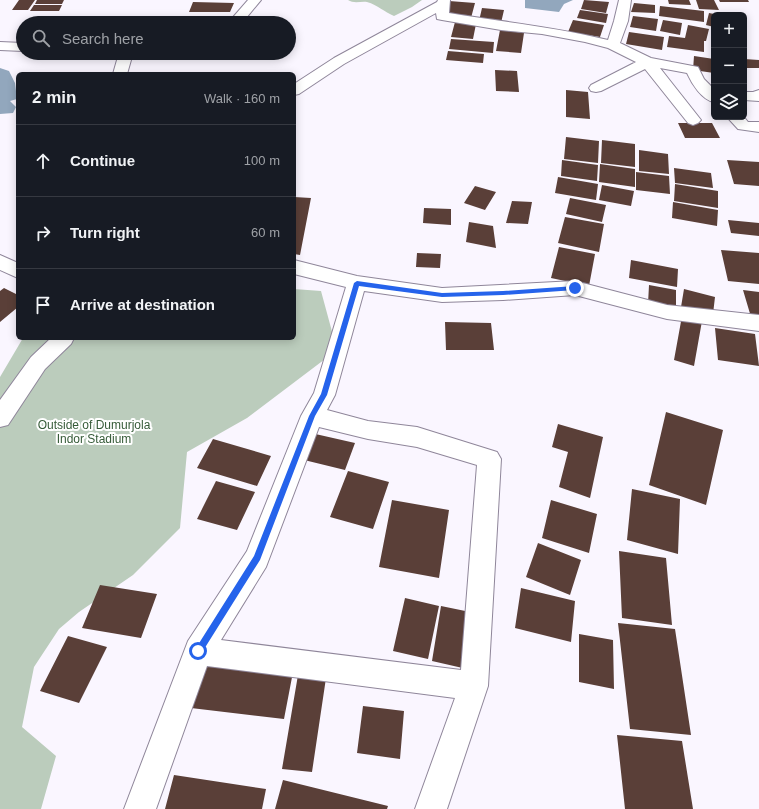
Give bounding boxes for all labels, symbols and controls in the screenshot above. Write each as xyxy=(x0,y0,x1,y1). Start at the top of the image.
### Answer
map controls xyxy=(711,12,747,120)
button: + xyxy=(711,12,747,48)
search box xyxy=(16,16,296,60)
icon: search xyxy=(30,27,52,49)
text: Search here xyxy=(62,30,144,47)
button: − xyxy=(711,48,747,84)
button: layers xyxy=(711,84,747,120)
text: 2 min xyxy=(32,88,76,107)
text: Walk · 160 m xyxy=(204,91,280,106)
icon: ahead xyxy=(32,150,54,172)
text: Continue xyxy=(70,152,135,169)
text: 100 m xyxy=(244,153,280,168)
icon: right xyxy=(32,222,54,244)
text: Turn right xyxy=(70,224,140,241)
text: 60 m xyxy=(251,225,280,240)
route end xyxy=(566,279,584,297)
icon: arrive xyxy=(32,294,54,316)
text: Arrive at destination xyxy=(70,296,215,313)
park label: Outside of Dumurjola Indor Stadium xyxy=(38,418,151,446)
route start xyxy=(189,642,207,660)

